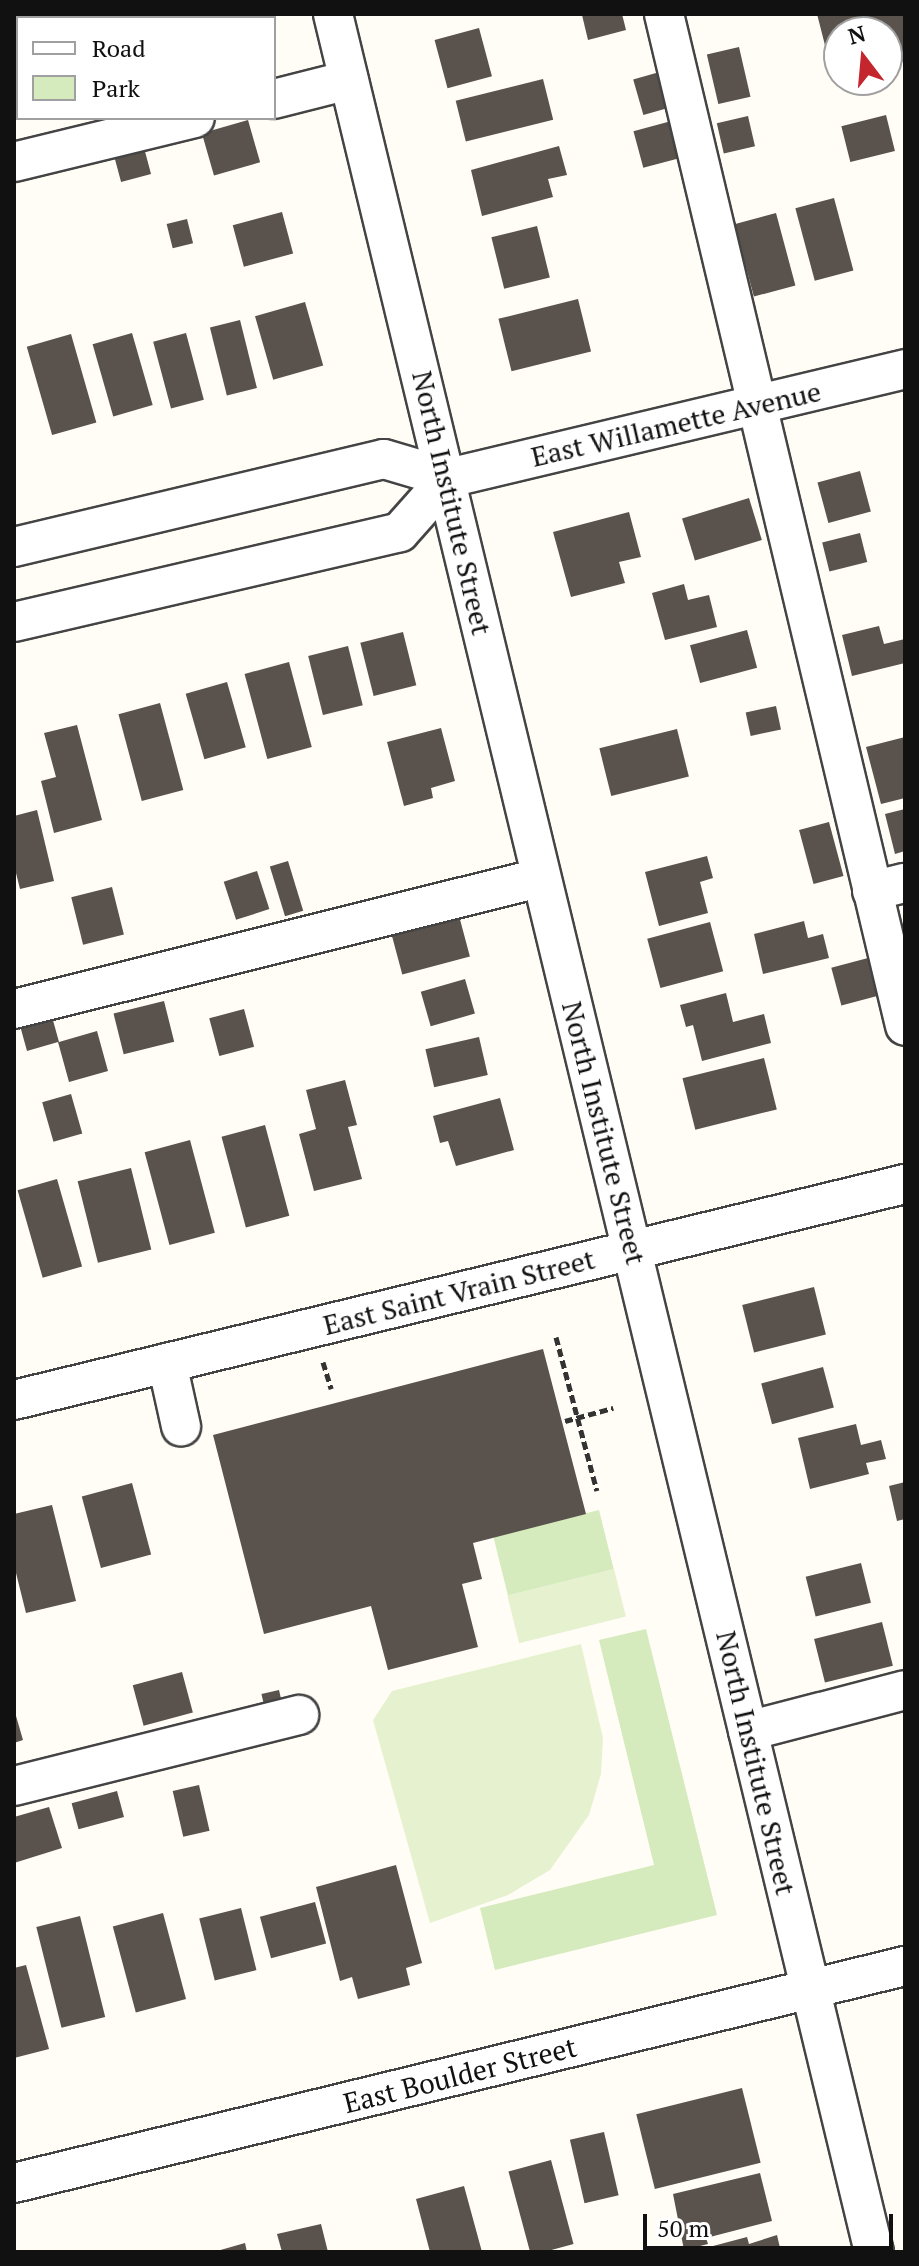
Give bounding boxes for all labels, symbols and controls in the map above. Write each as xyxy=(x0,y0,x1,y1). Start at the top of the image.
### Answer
legend xyxy=(16,16,276,120)
north arrow xyxy=(823,16,903,96)
text: N xyxy=(845,18,869,51)
text: Road xyxy=(92,32,146,64)
text: Park xyxy=(92,72,140,104)
street label: North Institute Street xyxy=(405,368,499,638)
street label: East Willamette Avenue xyxy=(528,374,824,474)
street label: North Institute Street xyxy=(555,998,653,1268)
street label: East Saint Vrain Street xyxy=(319,1242,599,1342)
street label: North Institute Street xyxy=(709,1628,803,1898)
street label: East Boulder Street xyxy=(340,2030,580,2120)
scale bar xyxy=(647,2198,897,2248)
text: 50 m xyxy=(657,2212,709,2244)

